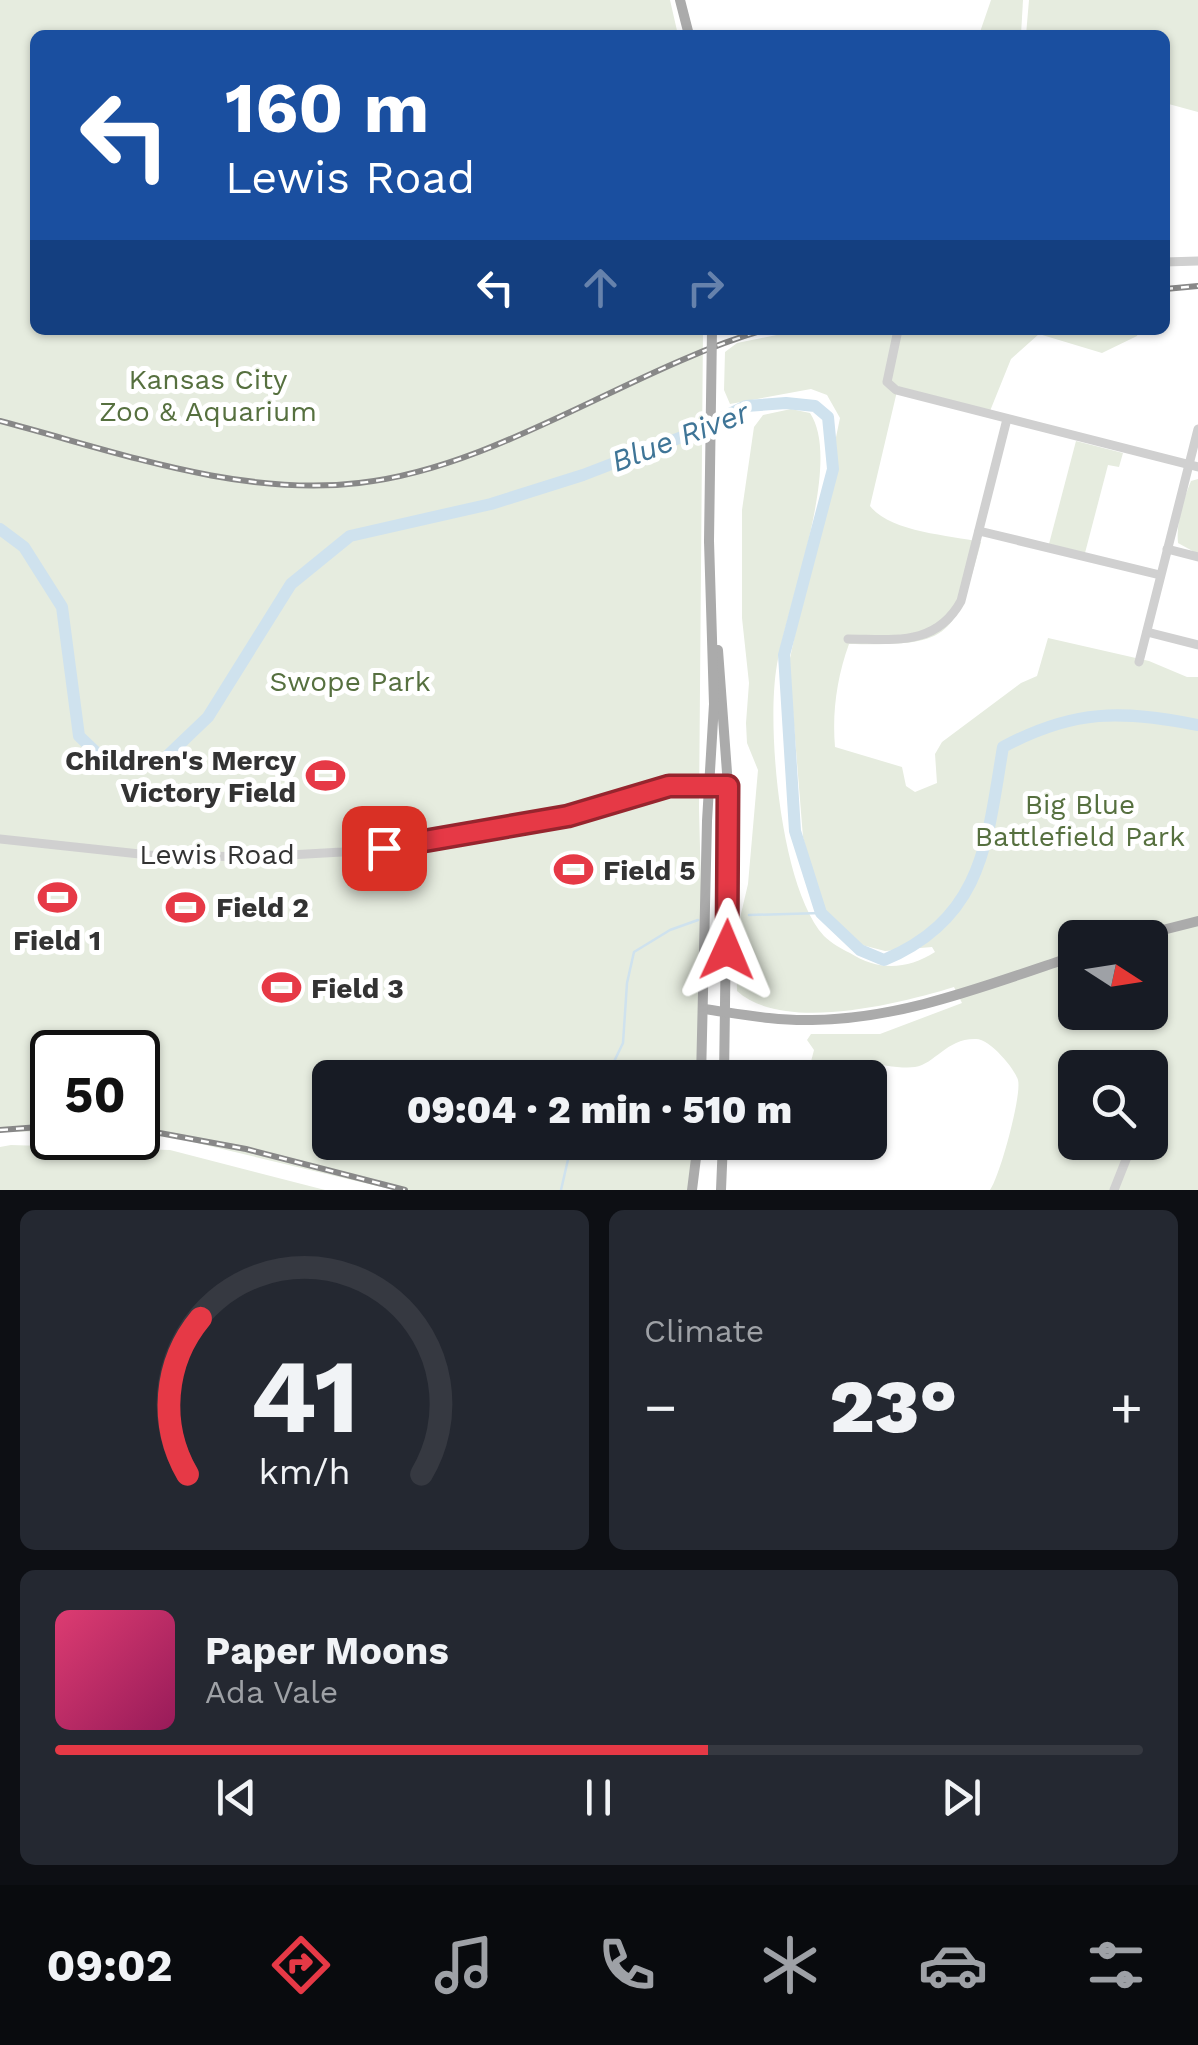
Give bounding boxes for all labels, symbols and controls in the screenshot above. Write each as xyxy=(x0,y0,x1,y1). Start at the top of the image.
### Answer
text: 160 m xyxy=(225,67,429,149)
icon: left xyxy=(60,70,190,200)
text: Lewis Road xyxy=(225,151,475,204)
icon: left xyxy=(468,260,523,315)
icon: ahead xyxy=(573,260,628,315)
icon: right xyxy=(678,260,733,315)
park label: Kansas City Zoo & Aquarium xyxy=(99,363,317,428)
water label: Blue River xyxy=(606,394,755,479)
park label: Swope Park xyxy=(269,665,431,698)
place label: Children's Mercy Victory Field xyxy=(65,744,296,809)
sports icon: Children's Mercy Victory Field xyxy=(305,755,347,797)
park label: Big Blue Battlefield Park xyxy=(975,788,1185,853)
pin xyxy=(342,806,427,891)
icon: arrive xyxy=(357,821,412,876)
street label: Lewis Road xyxy=(139,838,295,871)
sports icon: Field 5 xyxy=(552,849,594,891)
place label: Field 5 xyxy=(603,854,696,887)
sports icon: Field 1 xyxy=(36,876,78,918)
sports icon: Field 2 xyxy=(165,886,207,928)
place label: Field 2 xyxy=(216,891,309,924)
position arrow xyxy=(675,898,779,1002)
north arrow xyxy=(1058,920,1168,1030)
map controls xyxy=(1058,920,1168,1160)
place label: Field 1 xyxy=(13,924,101,957)
sports icon: Field 3 xyxy=(260,967,302,1009)
place label: Field 3 xyxy=(311,972,404,1005)
speed limit sign: 50 xyxy=(30,1030,160,1160)
button: search xyxy=(1058,1050,1168,1160)
text: 09:04 · 2 min · 510 m xyxy=(407,1088,792,1132)
text: Climate xyxy=(644,1312,764,1350)
text: 41 xyxy=(250,1335,359,1457)
text: 23° xyxy=(830,1362,957,1450)
text: − xyxy=(644,1375,677,1439)
text: + xyxy=(1110,1375,1143,1439)
text: km/h xyxy=(258,1451,351,1493)
text: Paper Moons xyxy=(205,1629,449,1673)
text: Ada Vale xyxy=(205,1673,338,1711)
icon: previous xyxy=(209,1770,264,1825)
icon: pause xyxy=(571,1770,626,1825)
icon: next xyxy=(934,1770,989,1825)
icon: directions xyxy=(266,1930,336,2000)
icon: music xyxy=(429,1930,499,2000)
icon: phone xyxy=(592,1930,662,2000)
icon: climate xyxy=(755,1930,825,2000)
icon: car xyxy=(918,1930,988,2000)
icon: filters xyxy=(1081,1930,1151,2000)
text: 09:02 xyxy=(47,1939,173,1992)

